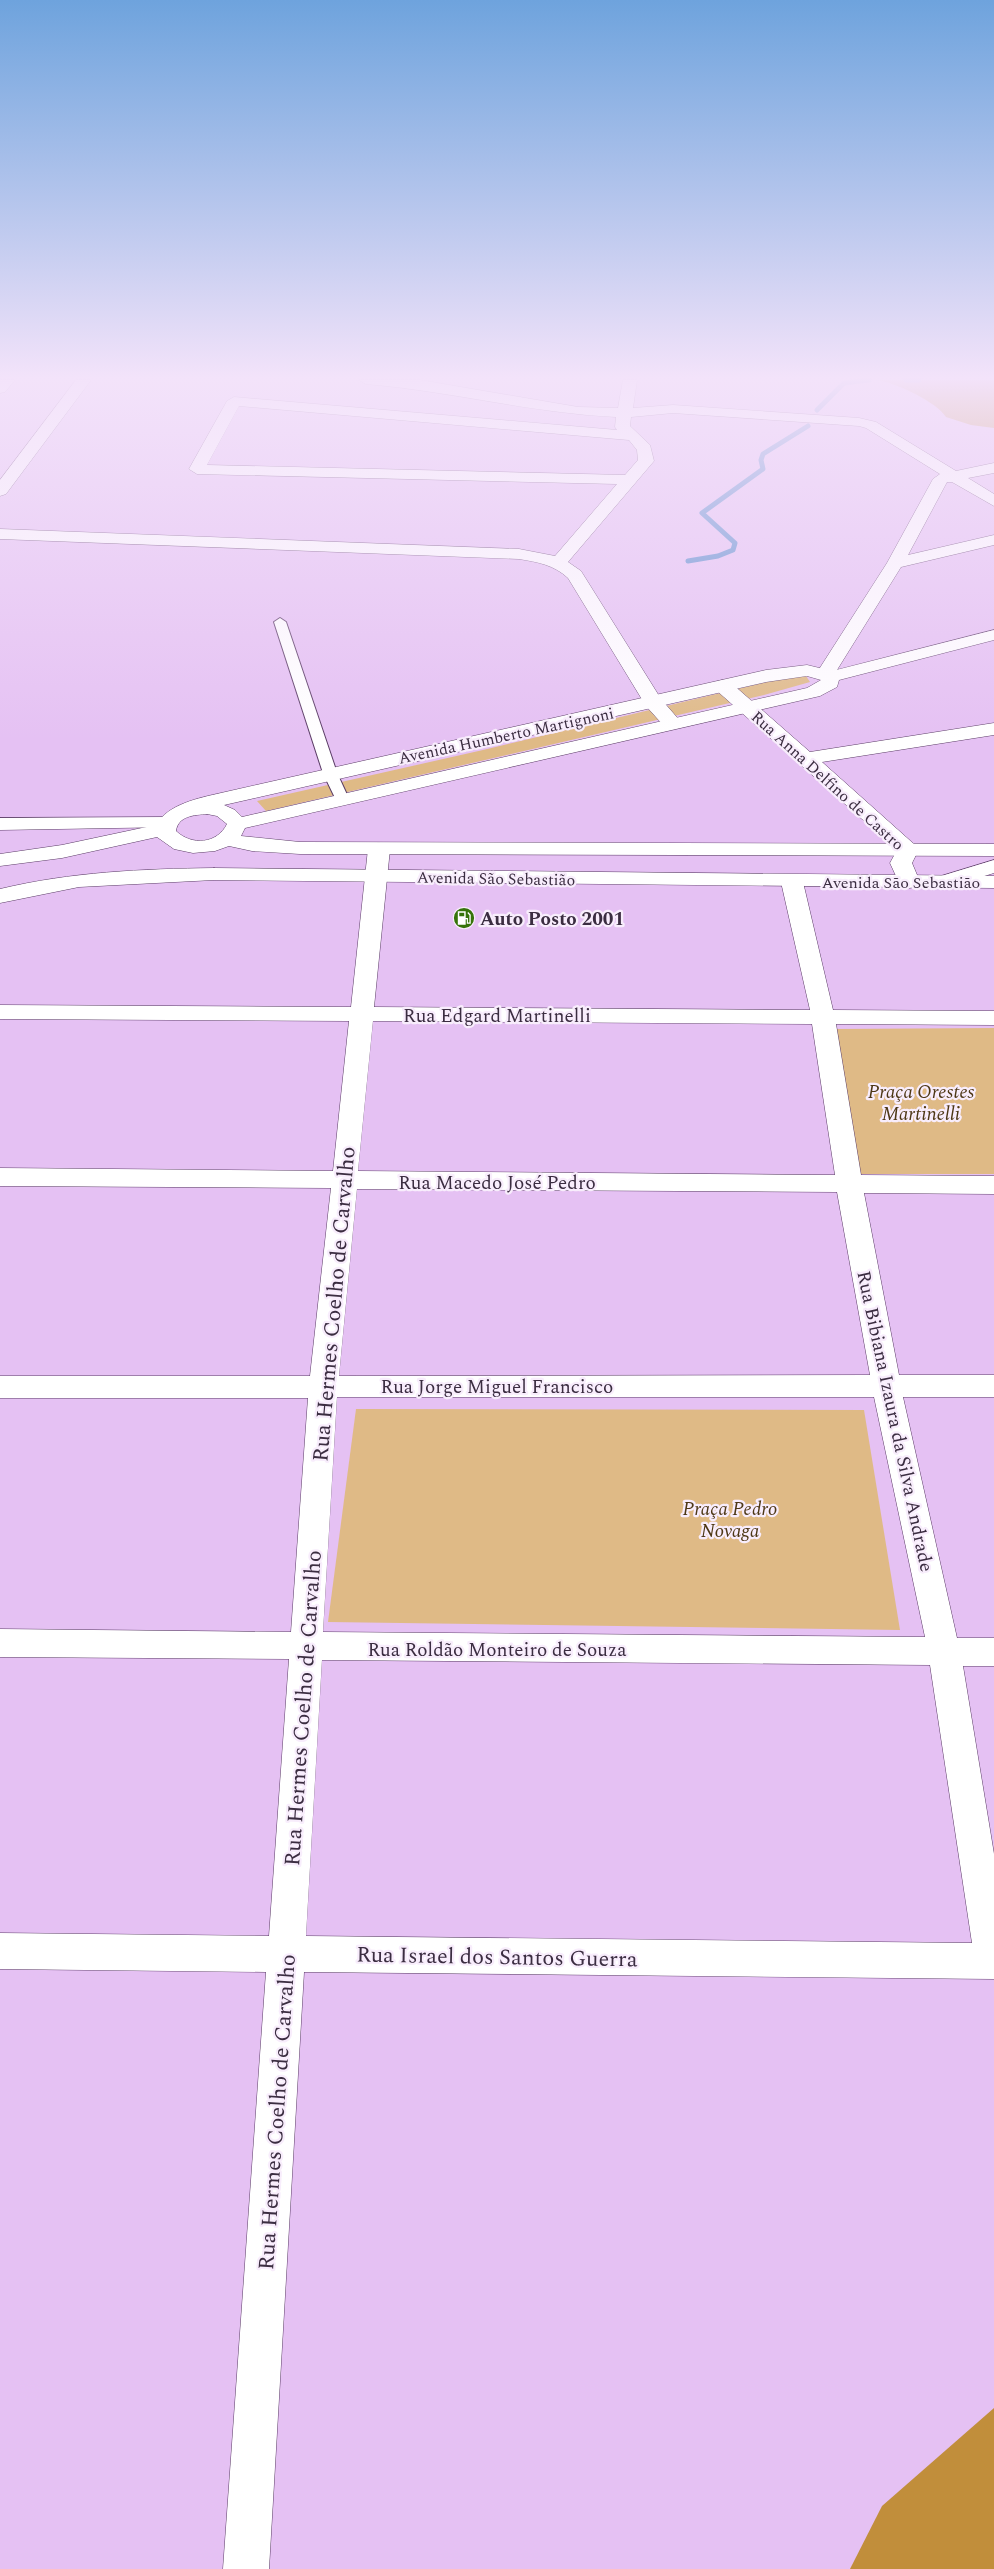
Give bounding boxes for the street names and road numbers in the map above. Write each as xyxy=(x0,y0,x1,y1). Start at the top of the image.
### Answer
street label: Avenida Humberto Martignoni xyxy=(396,701,616,771)
street label: Rua Anna Delfino de Castro xyxy=(745,705,909,856)
street label: Avenida São Sebastião xyxy=(417,866,575,892)
street label: Avenida São Sebastião xyxy=(822,871,980,895)
street label: Rua Edgard Martinelli xyxy=(403,1002,591,1031)
street label: Rua Hermes Coelho de Carvalho xyxy=(304,1145,365,1463)
street label: Rua Macedo José Pedro xyxy=(398,1169,596,1198)
street label: Rua Bibiana Izaura da Silva Andrade xyxy=(848,1268,941,1575)
street label: Rua Jorge Miguel Francisco xyxy=(381,1373,613,1402)
street label: Rua Hermes Coelho de Carvalho xyxy=(276,1549,331,1867)
street label: Rua Roldão Monteiro de Souza xyxy=(368,1636,627,1665)
street label: Rua Israel dos Santos Guerra xyxy=(356,1939,638,1976)
street label: Rua Hermes Coelho de Carvalho xyxy=(250,1953,305,2271)

